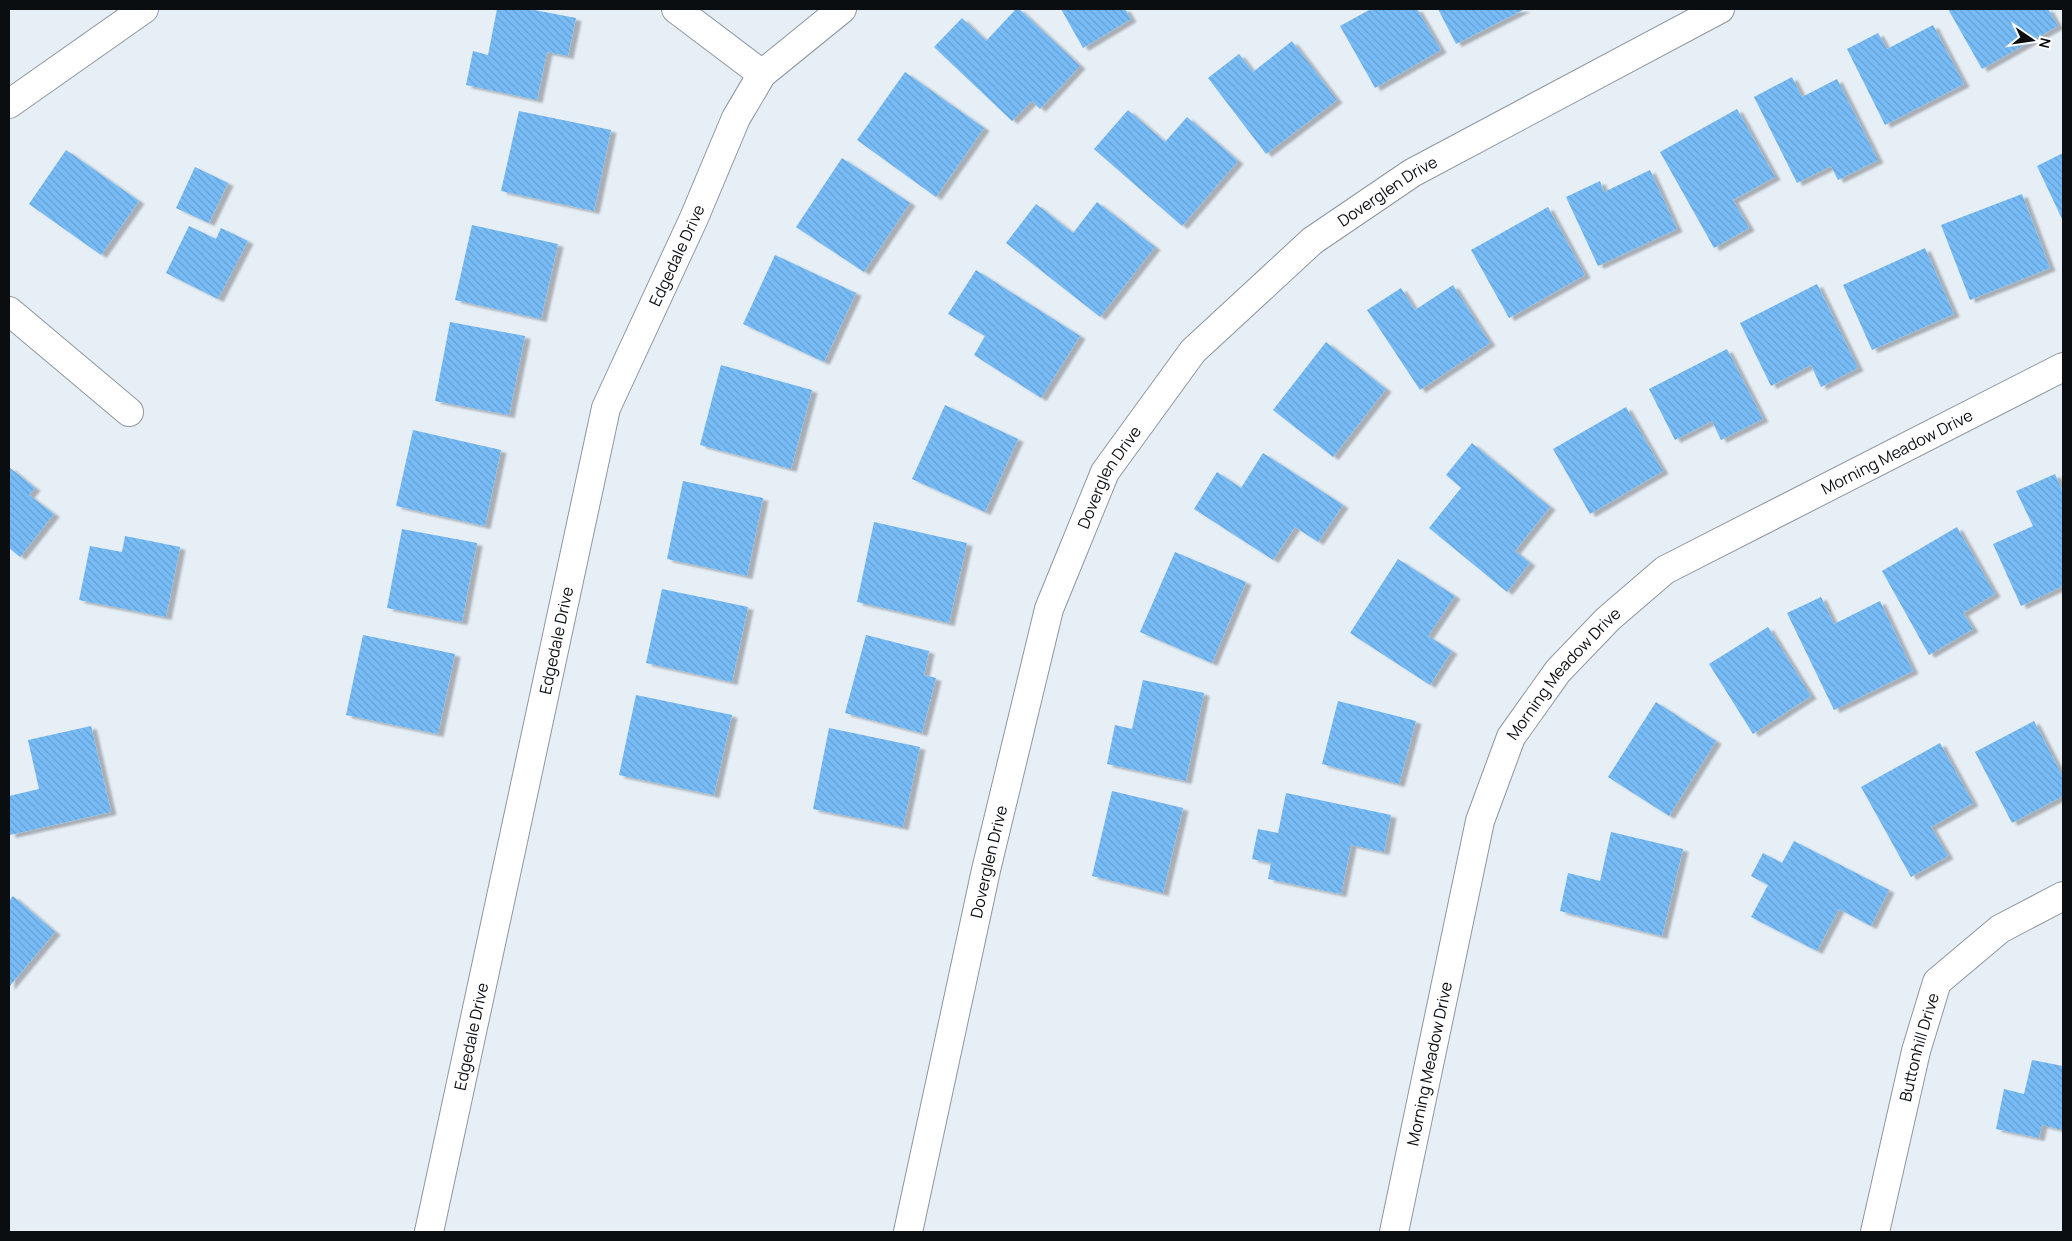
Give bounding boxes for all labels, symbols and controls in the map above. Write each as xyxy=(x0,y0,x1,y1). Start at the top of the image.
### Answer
north arrow xyxy=(2007,15,2057,65)
text: N xyxy=(2035,36,2056,50)
street label: Doverglen Drive xyxy=(1333,151,1441,232)
street label: Edgedale Drive xyxy=(644,201,709,310)
street label: Morning Meadow Drive xyxy=(1817,404,1976,500)
street label: Doverglen Drive xyxy=(1072,421,1146,532)
street label: Edgedale Drive xyxy=(534,585,578,696)
street label: Morning Meadow Drive xyxy=(1501,602,1625,744)
street label: Doverglen Drive xyxy=(965,803,1012,920)
street label: Morning Meadow Drive xyxy=(1401,980,1457,1148)
street label: Edgedale Drive xyxy=(449,981,493,1092)
street label: Buttonhill Drive xyxy=(1894,990,1944,1104)

